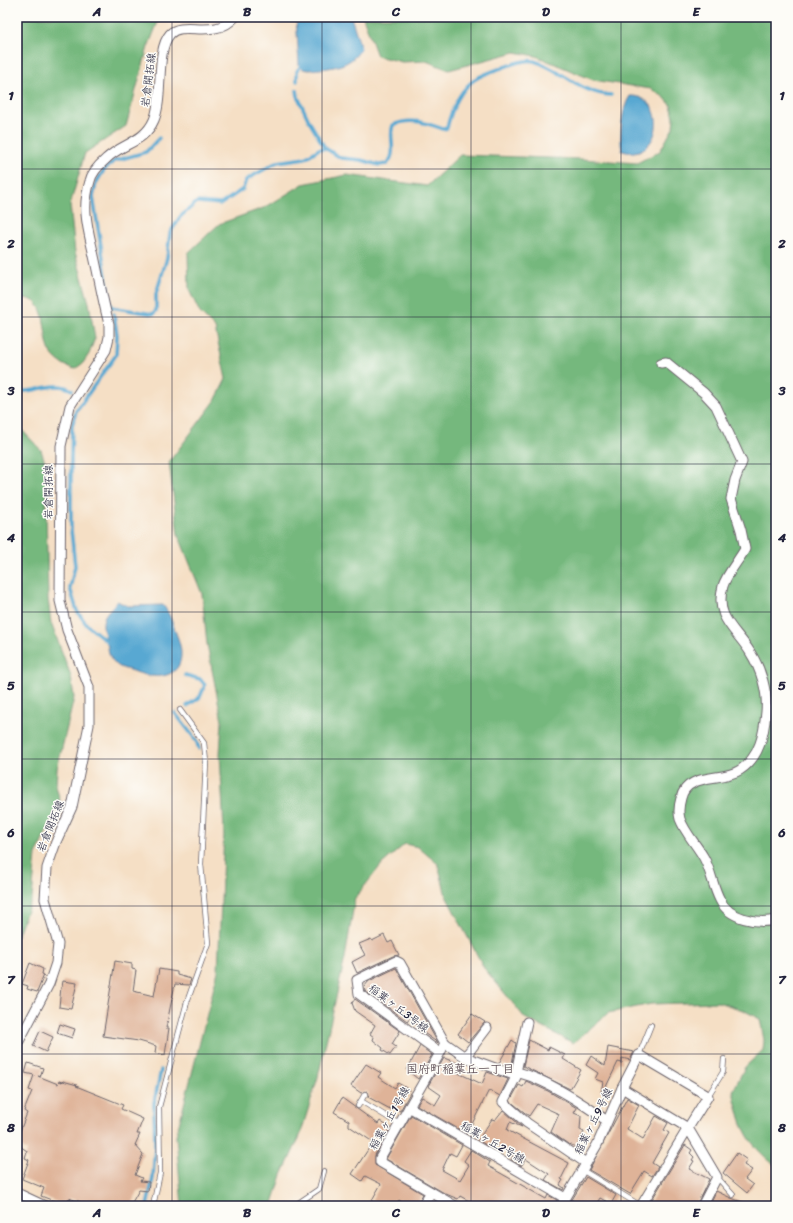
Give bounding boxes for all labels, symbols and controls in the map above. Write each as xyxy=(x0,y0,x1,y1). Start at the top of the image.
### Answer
text: A xyxy=(92,0,101,23)
text: B xyxy=(243,0,252,23)
text: C xyxy=(391,0,401,23)
text: D xyxy=(542,0,550,23)
text: E xyxy=(692,0,701,23)
street label: 岩倉開拓線 xyxy=(136,52,161,109)
text: 1 xyxy=(8,84,14,107)
text: 1 xyxy=(779,84,785,107)
text: 2 xyxy=(6,232,15,255)
text: 2 xyxy=(777,232,786,255)
text: 3 xyxy=(6,379,15,402)
text: 3 xyxy=(777,379,786,402)
street label: 岩倉開拓線 xyxy=(39,465,58,520)
text: 4 xyxy=(6,526,16,549)
text: 4 xyxy=(777,526,787,549)
text: 5 xyxy=(7,674,15,697)
text: 5 xyxy=(778,674,786,697)
street label: 岩倉開拓線 xyxy=(31,797,70,855)
text: 6 xyxy=(6,821,15,844)
text: 6 xyxy=(777,821,786,844)
text: 7 xyxy=(7,968,16,991)
text: 7 xyxy=(778,968,787,991)
street label: 稲葉ヶ丘3号線 xyxy=(364,979,433,1038)
district label: 国府町稲葉丘一丁目 xyxy=(406,1058,514,1080)
street label: 稲葉ヶ丘1号線 xyxy=(364,1083,415,1154)
street label: 稲葉ヶ丘9号線 xyxy=(569,1084,618,1158)
text: 8 xyxy=(6,1116,15,1139)
street label: 稲葉ヶ丘2号線 xyxy=(457,1116,529,1169)
text: 8 xyxy=(777,1116,786,1139)
text: A xyxy=(92,1201,101,1223)
text: B xyxy=(243,1201,252,1223)
text: C xyxy=(391,1201,401,1223)
text: D xyxy=(542,1201,550,1223)
text: E xyxy=(692,1201,701,1223)

